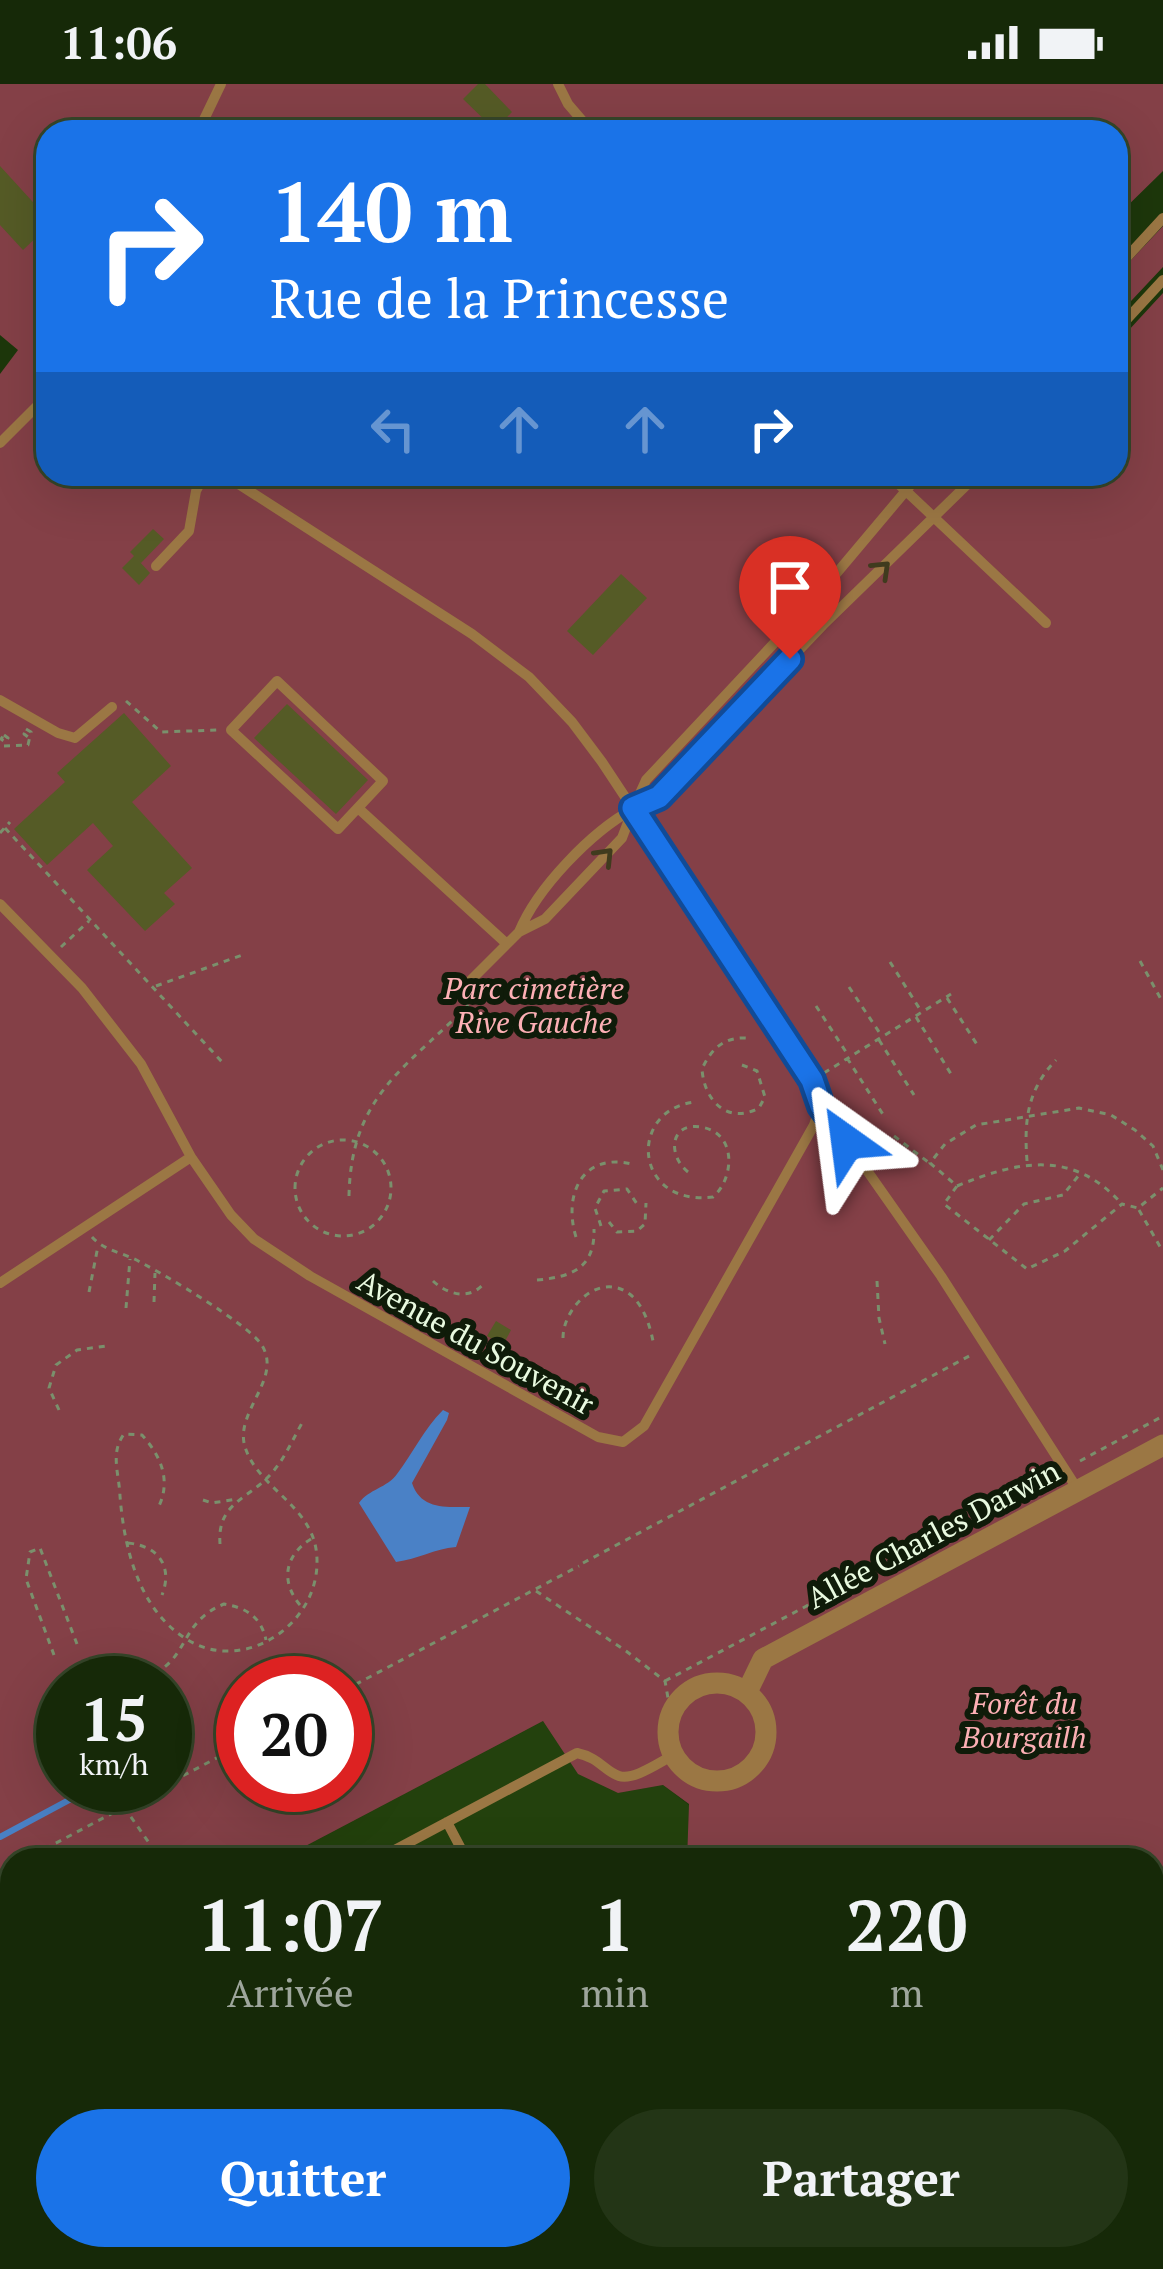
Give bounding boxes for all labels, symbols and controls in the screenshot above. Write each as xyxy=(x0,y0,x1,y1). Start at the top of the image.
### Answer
text: 11:06 xyxy=(60,12,177,72)
text: 140 m xyxy=(270,155,513,266)
icon: right xyxy=(72,168,228,324)
text: Rue de la Princesse xyxy=(270,262,729,333)
icon: left xyxy=(360,396,426,462)
icon: ahead xyxy=(486,396,552,462)
icon: ahead xyxy=(612,396,678,462)
icon: right xyxy=(738,396,804,462)
pin xyxy=(739,536,841,659)
icon: arrive xyxy=(757,554,823,620)
one-way arrow xyxy=(868,562,889,584)
one-way arrow xyxy=(591,848,613,870)
park label: Parc cimetière Rive Gauche xyxy=(443,968,625,1042)
position arrow xyxy=(784,1079,910,1205)
street label: Avenue du Souvenir xyxy=(351,1260,602,1424)
street label: Allée Charles Darwin xyxy=(800,1450,1067,1618)
speed limit sign: 20 xyxy=(216,1656,372,1812)
text: 15 xyxy=(80,1679,148,1758)
park label: Forêt du Bourgailh xyxy=(961,1683,1086,1757)
text: km/h xyxy=(79,1744,149,1784)
text: 11:07 xyxy=(196,1876,384,1972)
text: 1 xyxy=(594,1876,635,1972)
text: 220 xyxy=(845,1876,967,1972)
text: Arrivée xyxy=(227,1966,354,2018)
text: min xyxy=(580,1966,649,2018)
text: m xyxy=(890,1966,923,2018)
button: Quitter xyxy=(36,2109,570,2247)
button: Partager xyxy=(594,2109,1128,2247)

